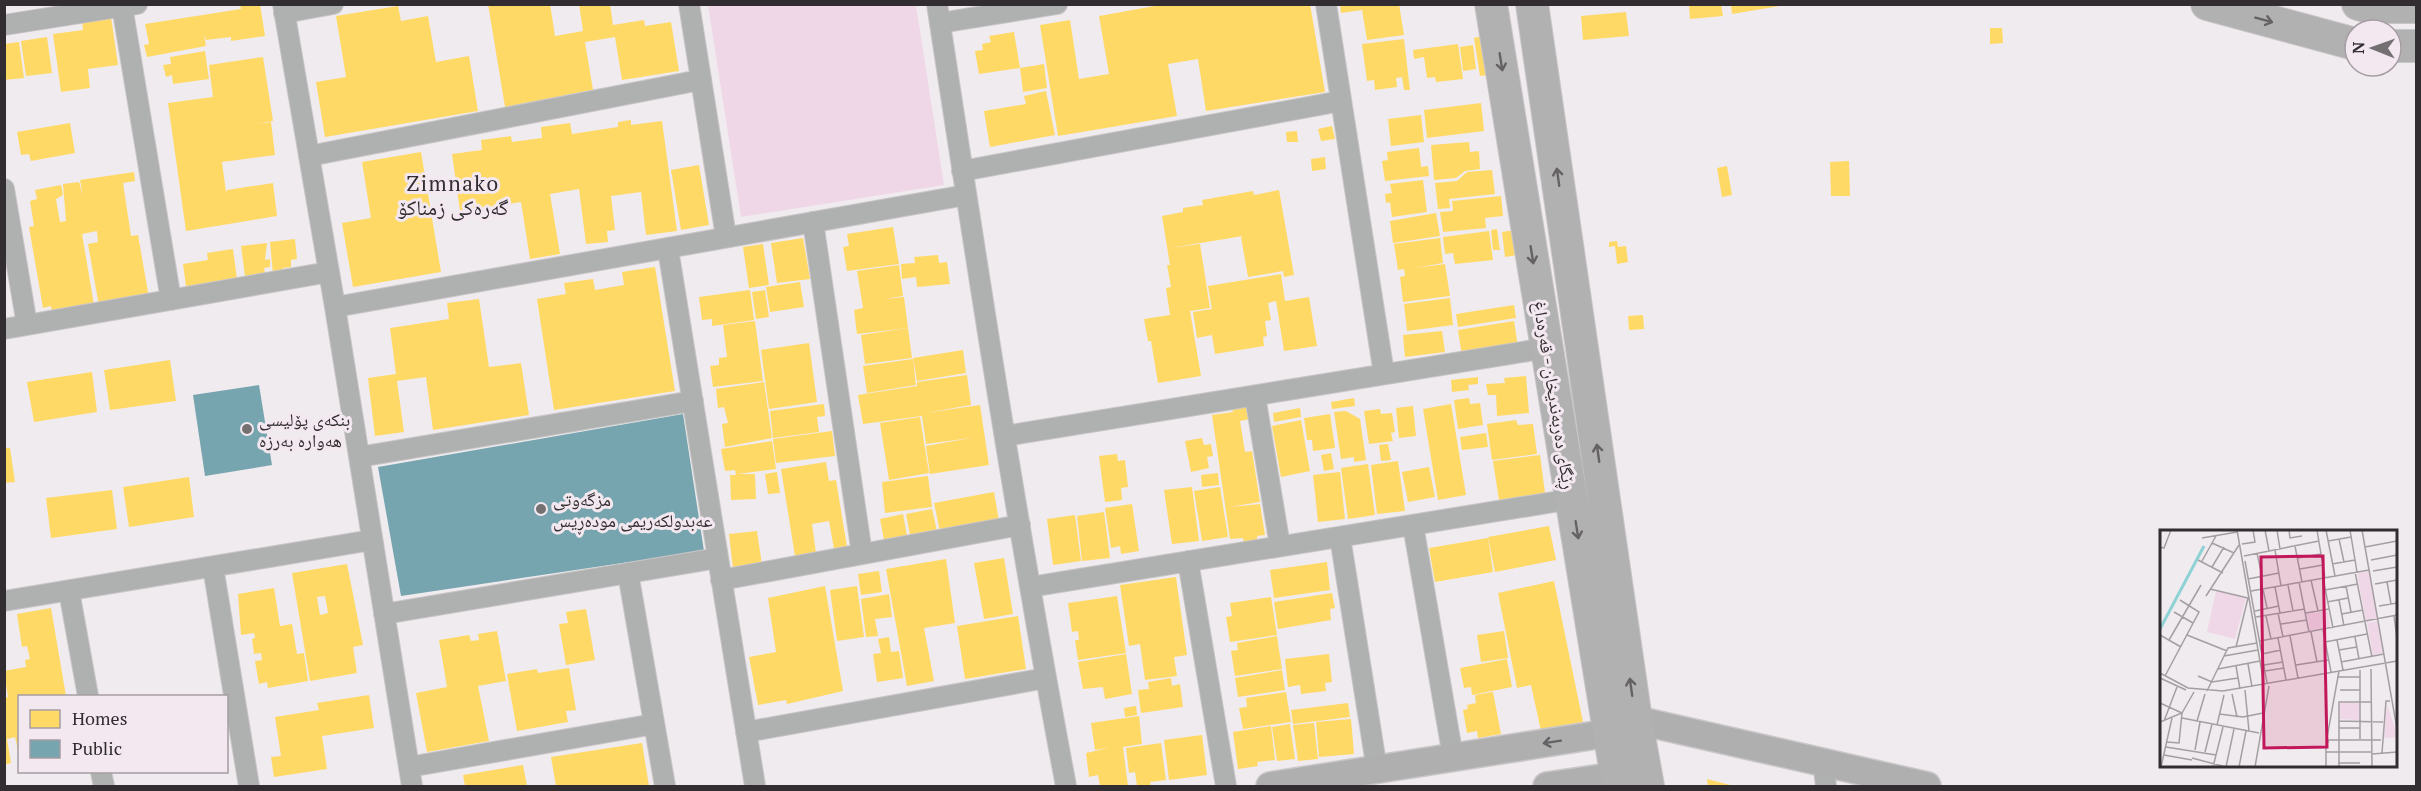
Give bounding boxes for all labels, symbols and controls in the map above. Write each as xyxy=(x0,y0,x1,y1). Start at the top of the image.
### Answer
one-way arrow xyxy=(2254,14,2273,26)
north arrow xyxy=(2343,18,2403,78)
text: N xyxy=(2347,41,2369,54)
one-way arrow xyxy=(1495,52,1506,72)
one-way arrow xyxy=(1552,167,1563,187)
district label: Zimnako گەرەکی زمناکۆ xyxy=(398,169,509,221)
one-way arrow xyxy=(1527,244,1538,264)
street label: ڕێگای دەربەندیخان - قەرەداغ xyxy=(1525,299,1582,491)
place label: بنکەی پۆلیسی هەوارە بەرزە xyxy=(259,407,350,452)
marker: بنکەی پۆلیسی هەوارە بەرزە xyxy=(240,422,254,436)
one-way arrow xyxy=(1592,443,1603,463)
place label: مزگەوتی عەبدولکەریمی مودەڕیس xyxy=(553,487,713,535)
marker: مزگەوتی عەبدولکەریمی مودەڕیس xyxy=(534,502,548,516)
one-way arrow xyxy=(1572,520,1583,539)
inset map xyxy=(2160,530,2397,767)
one-way arrow xyxy=(1625,678,1636,698)
legend xyxy=(18,695,228,773)
text: Homes xyxy=(72,706,127,730)
text: Public xyxy=(72,736,122,760)
one-way arrow xyxy=(1542,737,1562,748)

